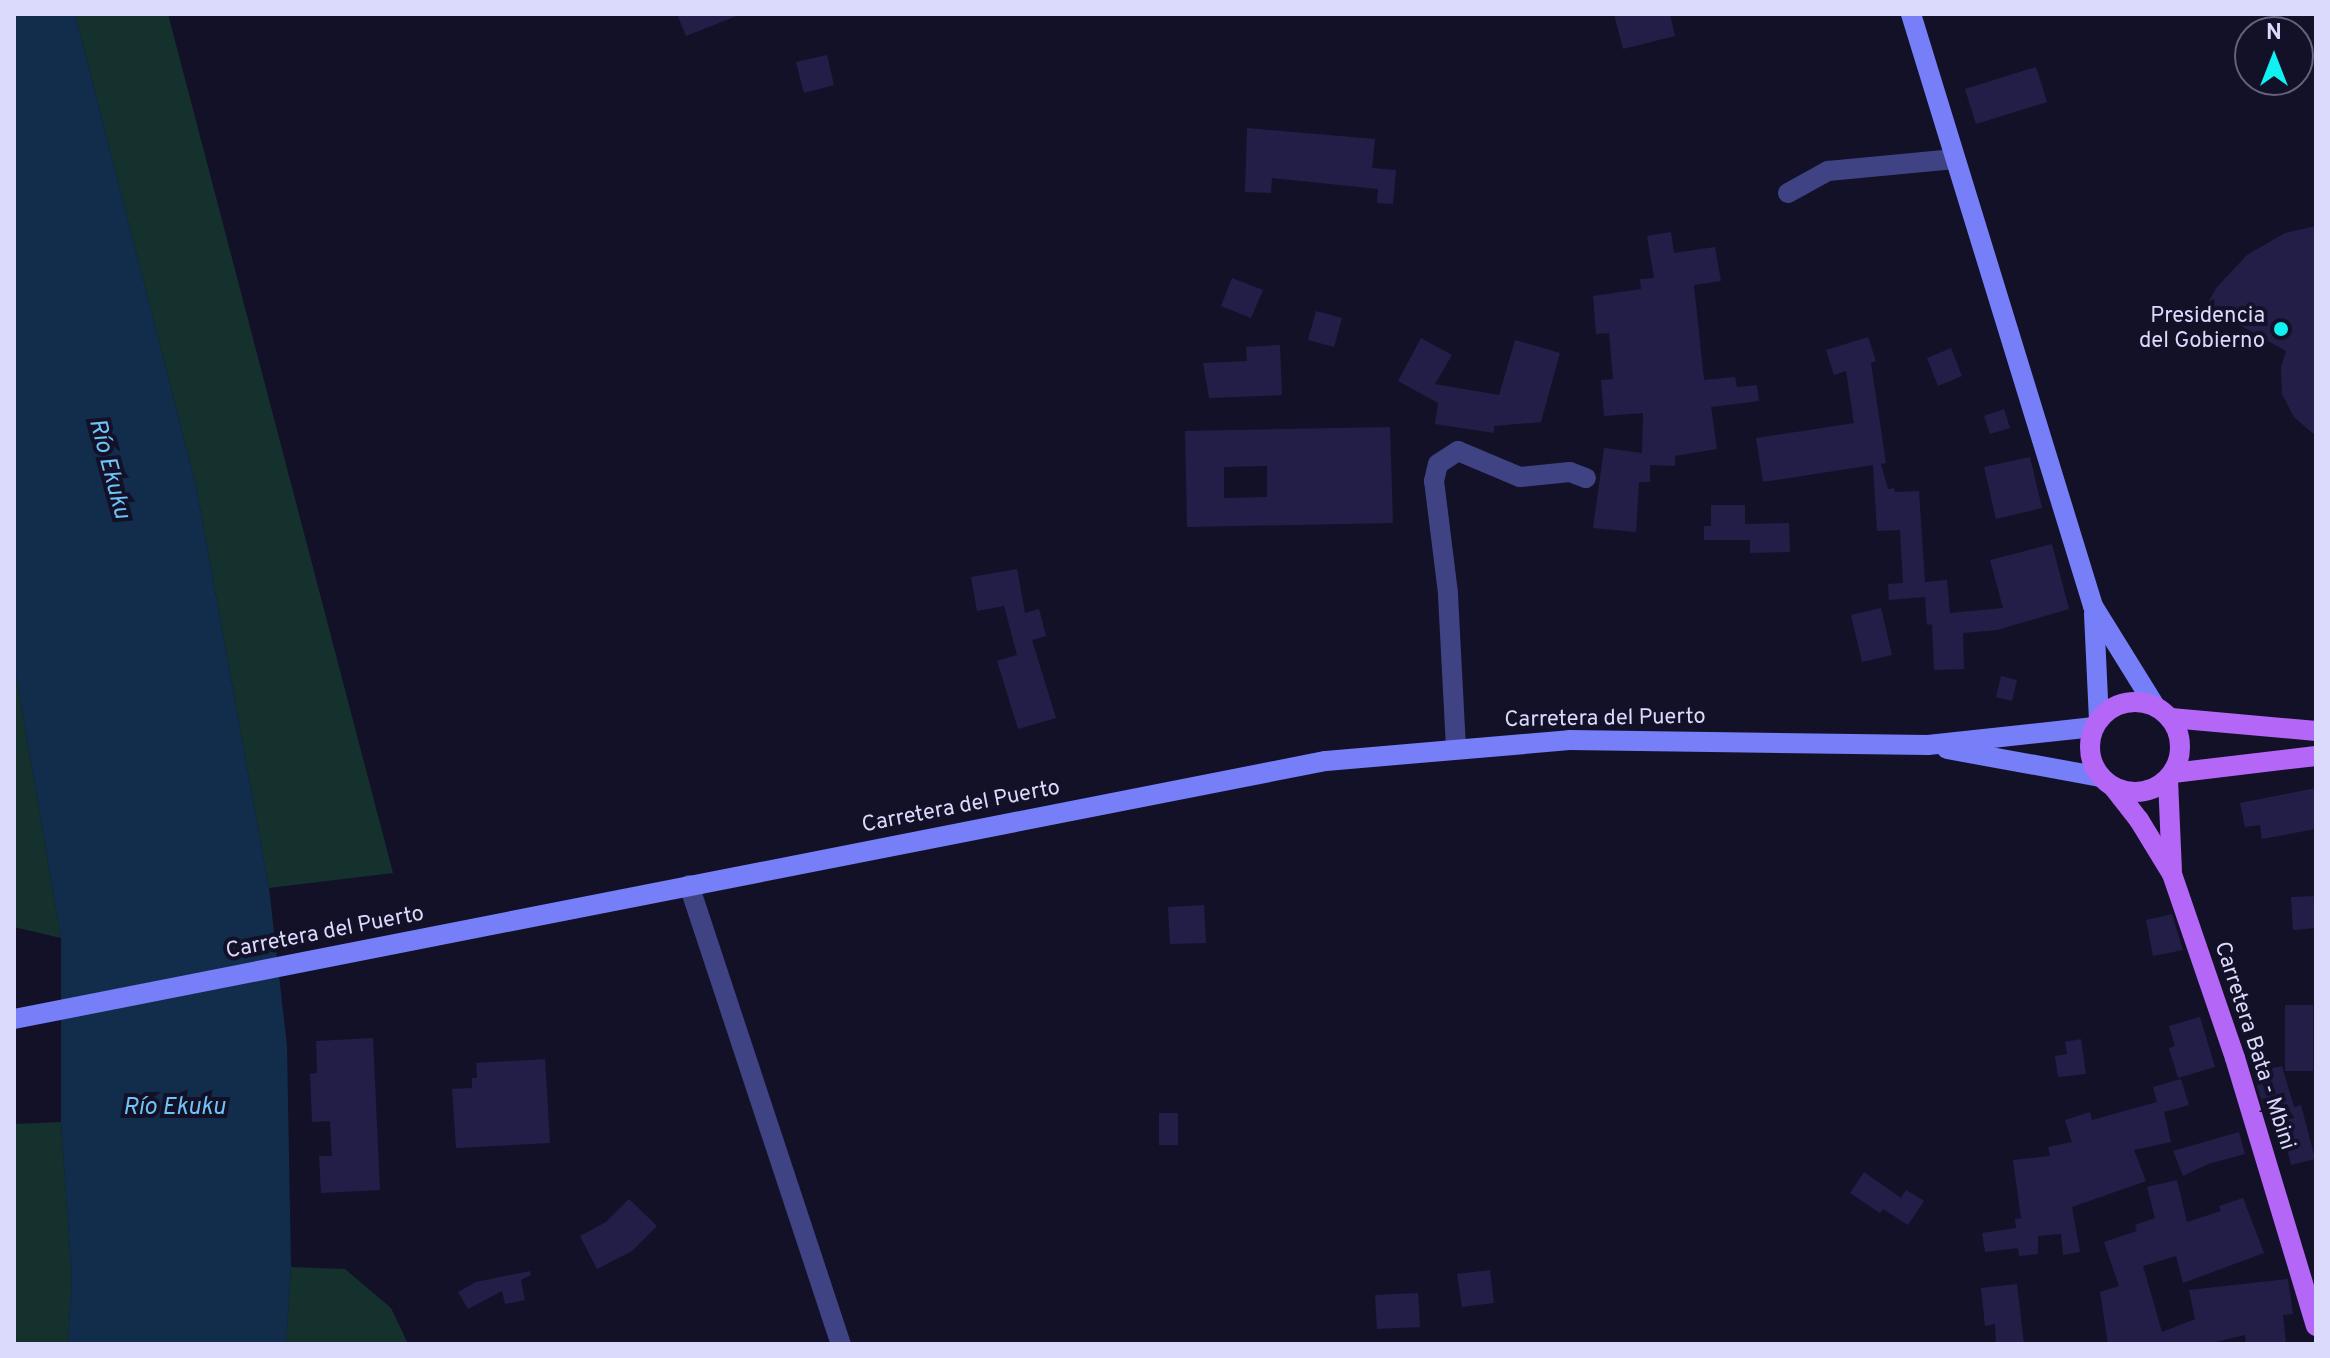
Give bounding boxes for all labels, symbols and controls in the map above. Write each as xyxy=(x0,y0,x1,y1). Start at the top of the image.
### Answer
north arrow xyxy=(2234,16,2314,96)
text: N xyxy=(2266,20,2282,47)
place label: Presidencia del Gobierno xyxy=(2139,303,2265,354)
marker: Presidencia del Gobierno xyxy=(2272,320,2290,338)
water label: Río Ekuku xyxy=(81,416,135,522)
street label: Carretera del Puerto xyxy=(1504,704,1706,734)
street label: Carretera del Puerto xyxy=(860,775,1062,839)
street label: Carretera del Puerto xyxy=(224,901,426,965)
street label: Carretera Bata - Mbini xyxy=(2208,939,2300,1153)
water label: Río Ekuku xyxy=(123,1095,225,1123)

